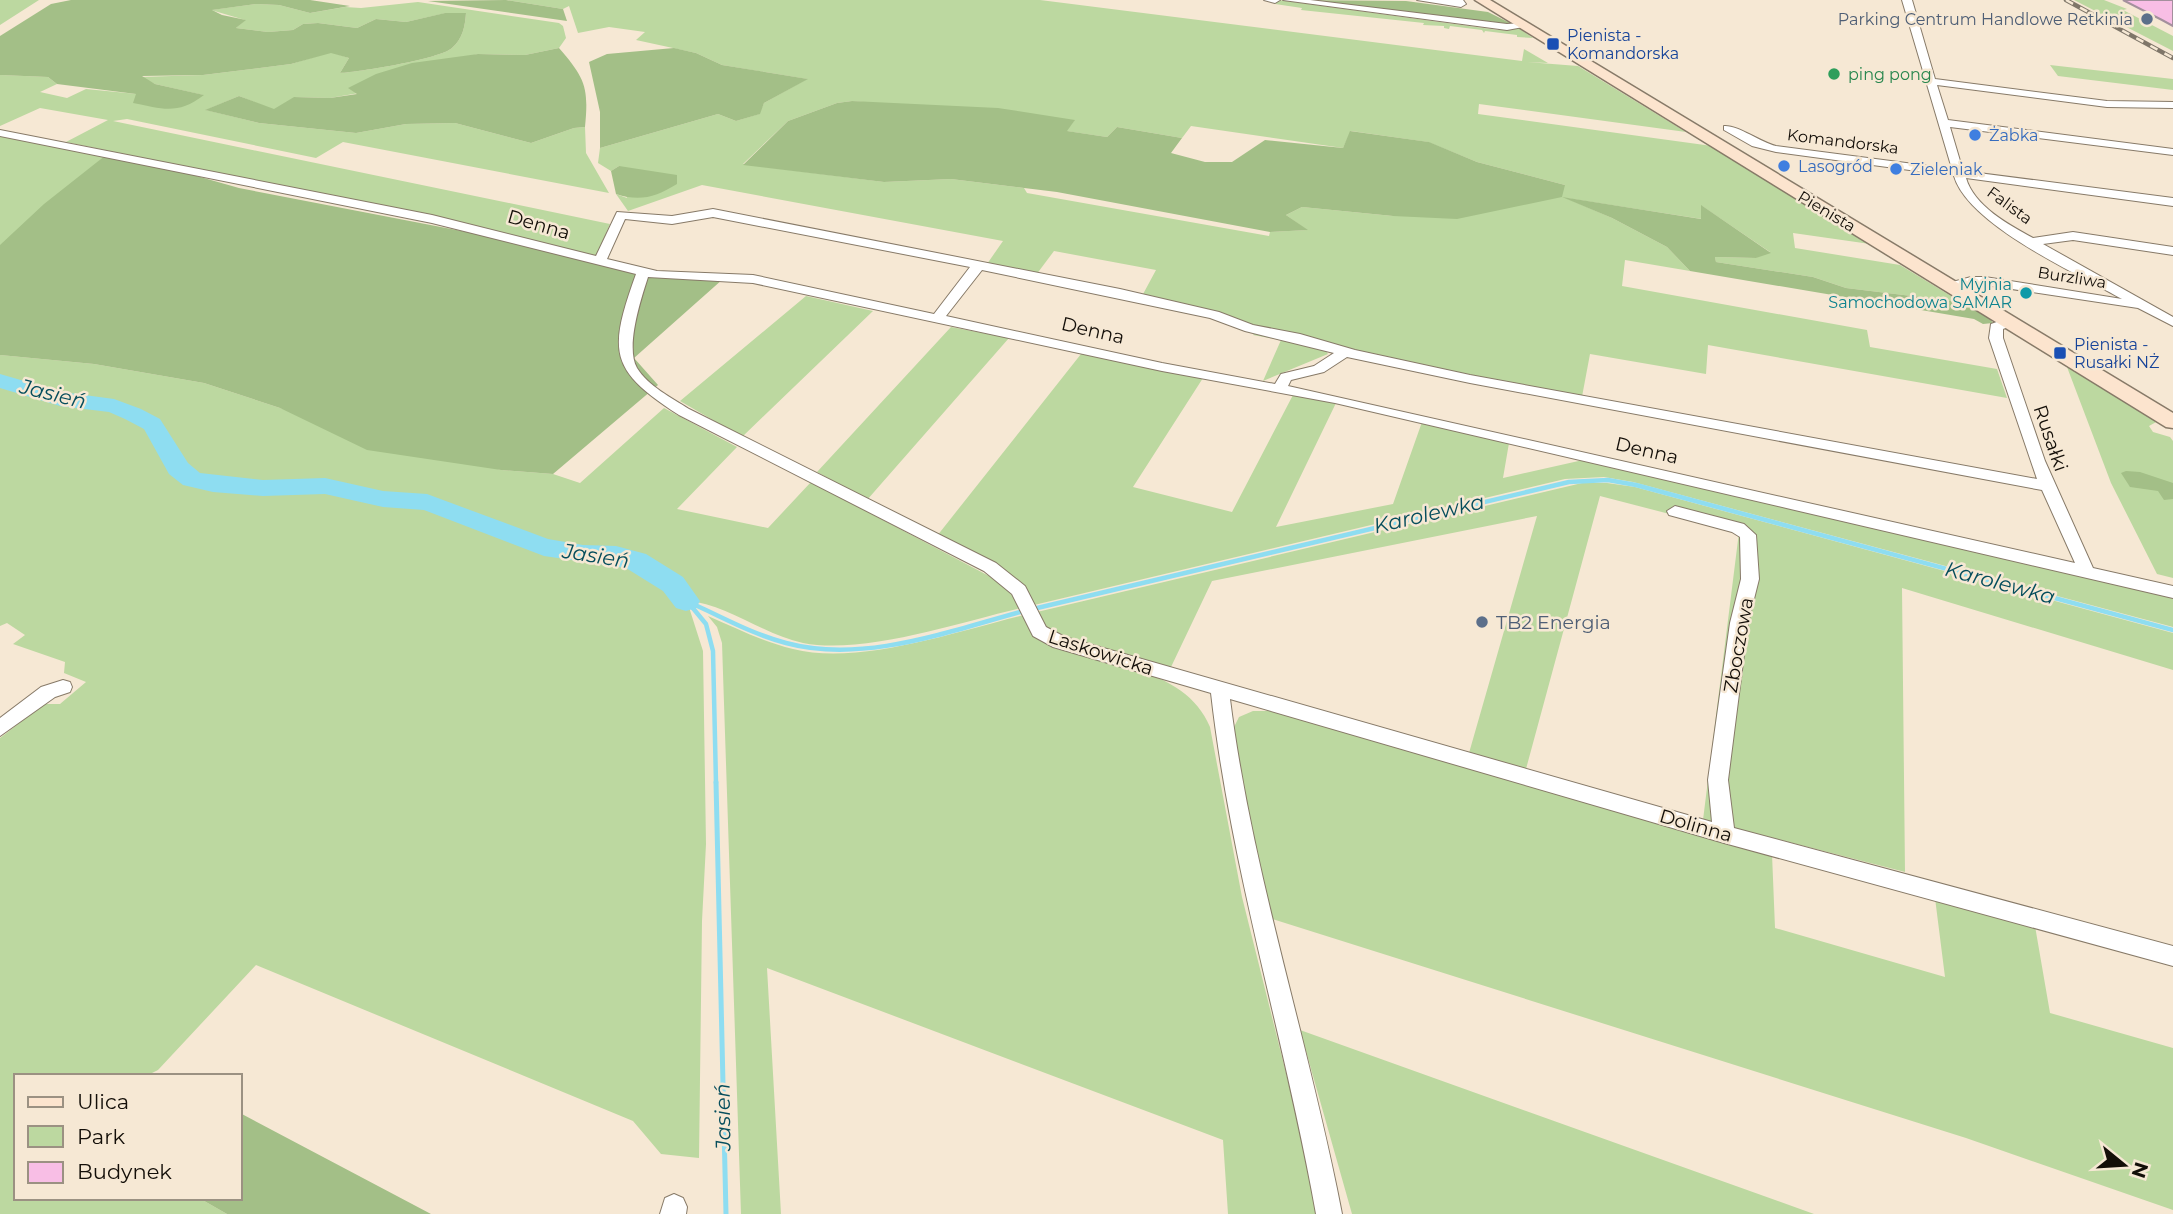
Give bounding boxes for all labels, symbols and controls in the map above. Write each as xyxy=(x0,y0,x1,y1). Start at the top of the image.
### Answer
place label: Parking Centrum Handlowe Retkinia xyxy=(1838,10,2133,29)
marker: Parking Centrum Handlowe Retkinia xyxy=(2139,11,2155,27)
place label: Pienista - Komandorska xyxy=(1567,26,1679,63)
marker: Pienista - Komandorska xyxy=(1545,36,1561,52)
place label: ping pong xyxy=(1848,65,1932,84)
marker: ping pong xyxy=(1826,66,1842,82)
street label: Komandorska xyxy=(1786,125,1900,158)
place label: Żabka xyxy=(1989,126,2039,145)
marker: Żabka xyxy=(1967,127,1983,143)
place label: Lasogród xyxy=(1798,157,1873,176)
marker: Lasogród xyxy=(1776,158,1792,174)
place label: Zieleniak xyxy=(1910,160,1983,179)
marker: Zieleniak xyxy=(1888,161,1904,177)
street label: Falista xyxy=(1983,183,2036,228)
street label: Pienista xyxy=(1794,187,1859,236)
street label: Denna xyxy=(505,205,573,244)
street label: Burzliwa xyxy=(2036,263,2108,292)
place label: Myjnia Samochodowa SAMAR xyxy=(1828,275,2012,312)
marker: Myjnia Samochodowa SAMAR xyxy=(2018,285,2034,301)
street label: Denna xyxy=(1059,312,1127,349)
place label: Pienista - Rusałki NŻ xyxy=(2074,335,2160,372)
marker: Pienista - Rusałki NŻ xyxy=(2052,345,2068,361)
water label: Jasień xyxy=(16,373,89,414)
street label: Rusałki xyxy=(2028,402,2073,474)
street label: Denna xyxy=(1613,432,1681,469)
water label: Karolewka xyxy=(1371,489,1487,538)
water label: Jasień xyxy=(560,538,631,573)
water label: Karolewka xyxy=(1942,556,2058,609)
street label: Zboczowa xyxy=(1719,596,1758,695)
place label: TB2 Energia xyxy=(1496,611,1611,634)
marker: TB2 Energia xyxy=(1474,614,1490,630)
street label: Laskowicka xyxy=(1045,625,1156,680)
street label: Dolinna xyxy=(1657,804,1735,847)
legend xyxy=(14,1074,242,1200)
water label: Jasień xyxy=(709,1083,736,1152)
text: Ulica xyxy=(77,1089,129,1114)
text: Park xyxy=(77,1124,125,1149)
north arrow xyxy=(2089,1130,2159,1200)
text: Budynek xyxy=(77,1159,172,1184)
text: N xyxy=(2126,1159,2153,1181)

